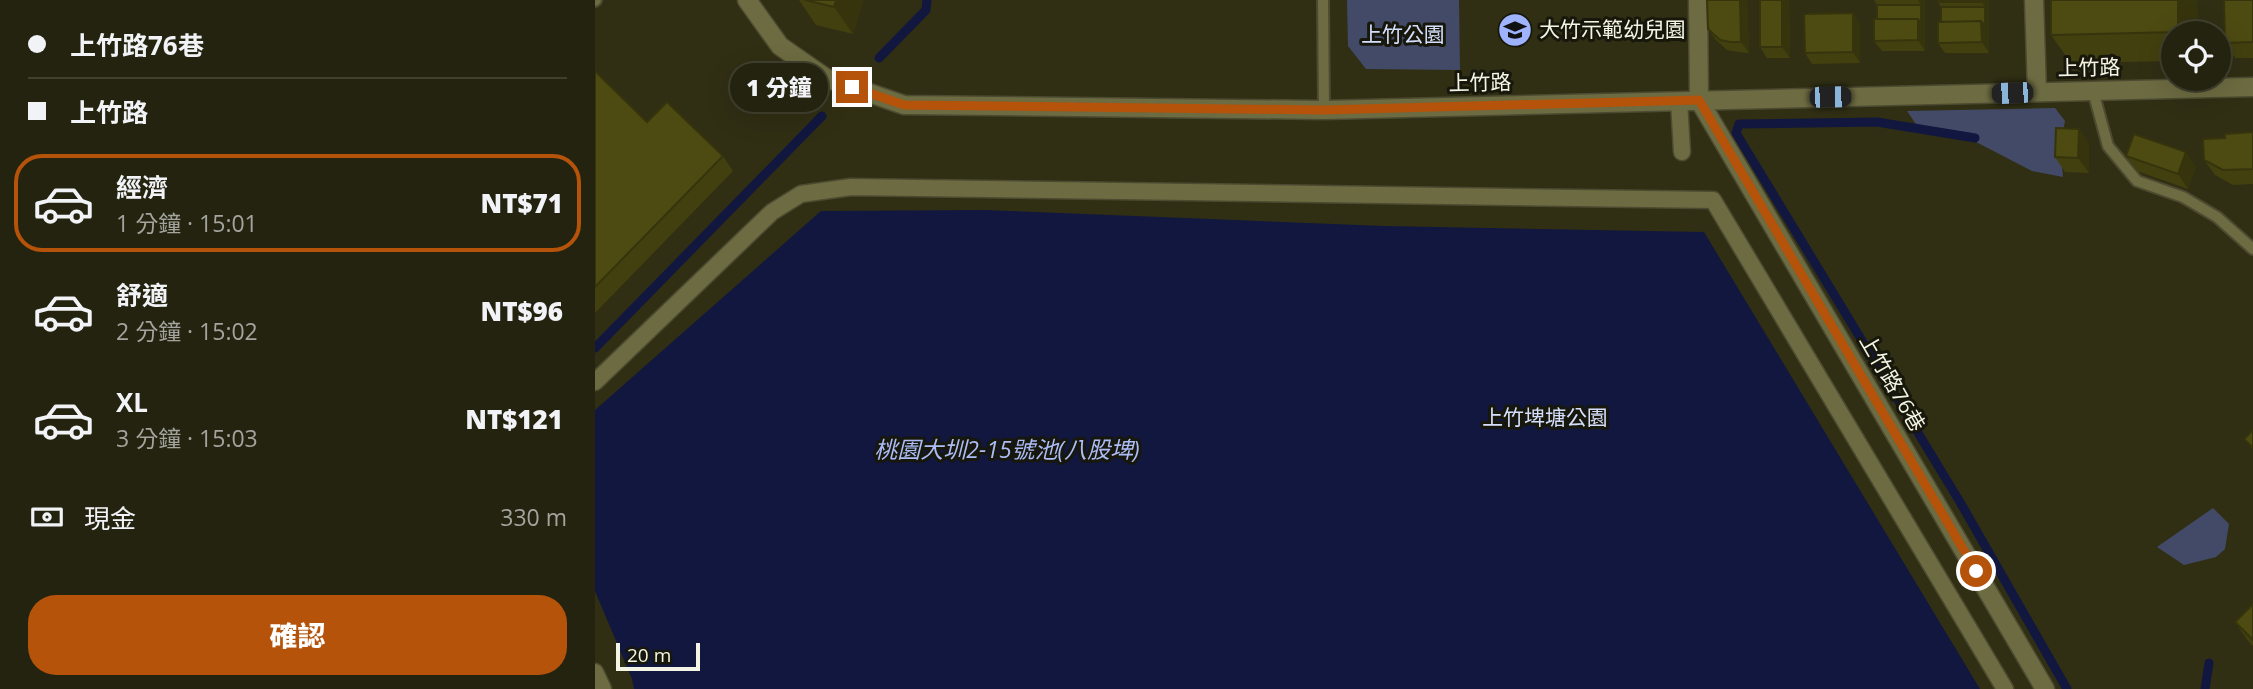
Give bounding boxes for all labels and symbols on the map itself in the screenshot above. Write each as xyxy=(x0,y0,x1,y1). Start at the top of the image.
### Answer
school or university icon: 大竹示範幼兒園 xyxy=(1496,11,1534,49)
place label: 大竹示範幼兒園 xyxy=(1539,15,1686,43)
park label: 上竹公園 xyxy=(1361,20,1445,48)
street label: 上竹路 xyxy=(2057,52,2121,82)
callout: 1 分鐘 xyxy=(729,62,827,112)
street label: 上竹路 xyxy=(1448,67,1512,97)
route end xyxy=(836,71,868,103)
car xyxy=(1991,82,2034,104)
car xyxy=(1809,86,1852,108)
street label: 上竹路76巷 xyxy=(1854,329,1932,436)
park label: 上竹埤塘公園 xyxy=(1482,403,1608,431)
water label: 桃園大圳2-15號池(八股埤) xyxy=(874,433,1140,465)
route start xyxy=(1960,555,1992,587)
scale bar xyxy=(616,640,700,672)

